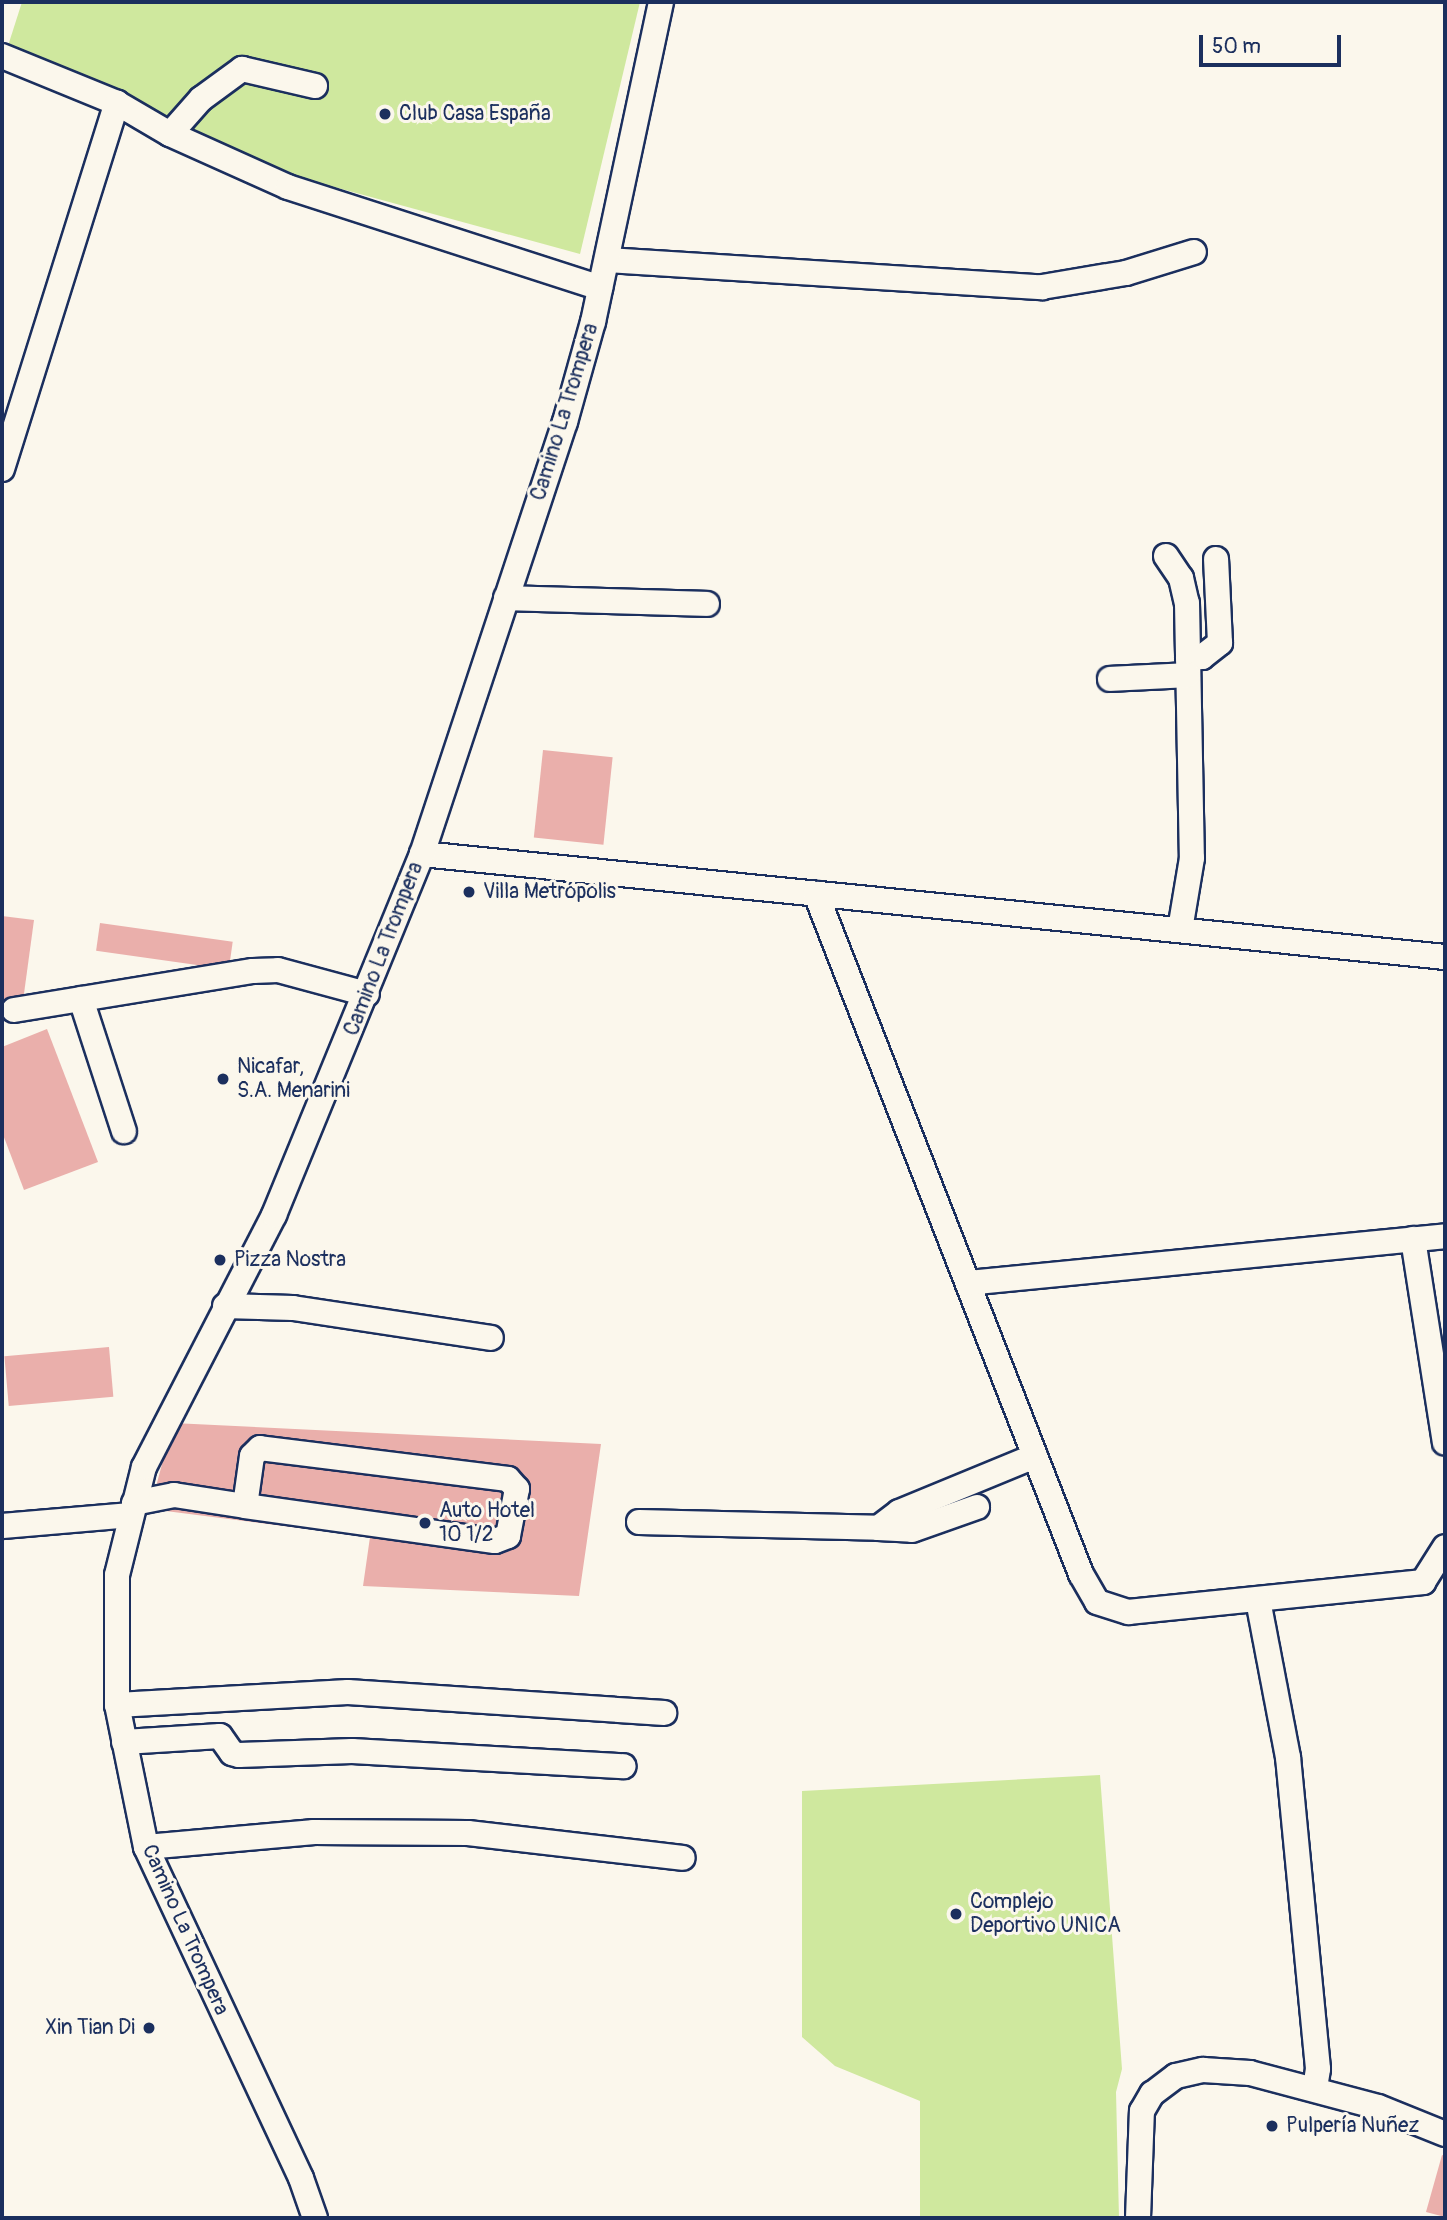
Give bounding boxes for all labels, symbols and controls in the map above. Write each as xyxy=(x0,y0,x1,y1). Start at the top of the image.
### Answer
scale bar xyxy=(1202,21,1344,65)
text: 50 m xyxy=(1212,33,1261,60)
place label: Club Casa España xyxy=(399,101,551,127)
marker: Club Casa España xyxy=(377,106,393,122)
street label: Camino La Trompera xyxy=(526,320,604,504)
street label: Camino La Trompera xyxy=(339,859,429,1039)
place label: Villa Metrópolis xyxy=(483,879,616,905)
marker: Villa Metrópolis xyxy=(461,884,477,900)
place label: Nicafar, S.A. Menarini xyxy=(237,1054,350,1104)
marker: Nicafar, S.A. Menarini xyxy=(215,1071,231,1087)
place label: Pizza Nostra xyxy=(234,1247,346,1273)
marker: Pizza Nostra xyxy=(212,1252,228,1268)
place label: Auto Hotel 10 1/2 xyxy=(439,1498,535,1548)
marker: Auto Hotel 10 1/2 xyxy=(417,1515,433,1531)
street label: Camino La Trompera xyxy=(136,1841,234,2019)
place label: Complejo Deportivo UNICA xyxy=(970,1889,1121,1939)
marker: Complejo Deportivo UNICA xyxy=(948,1906,964,1922)
place label: Xin Tian Di xyxy=(45,2015,135,2041)
marker: Xin Tian Di xyxy=(141,2020,157,2036)
place label: Pulpería Nuñez xyxy=(1286,2113,1419,2139)
marker: Pulpería Nuñez xyxy=(1264,2118,1280,2134)

